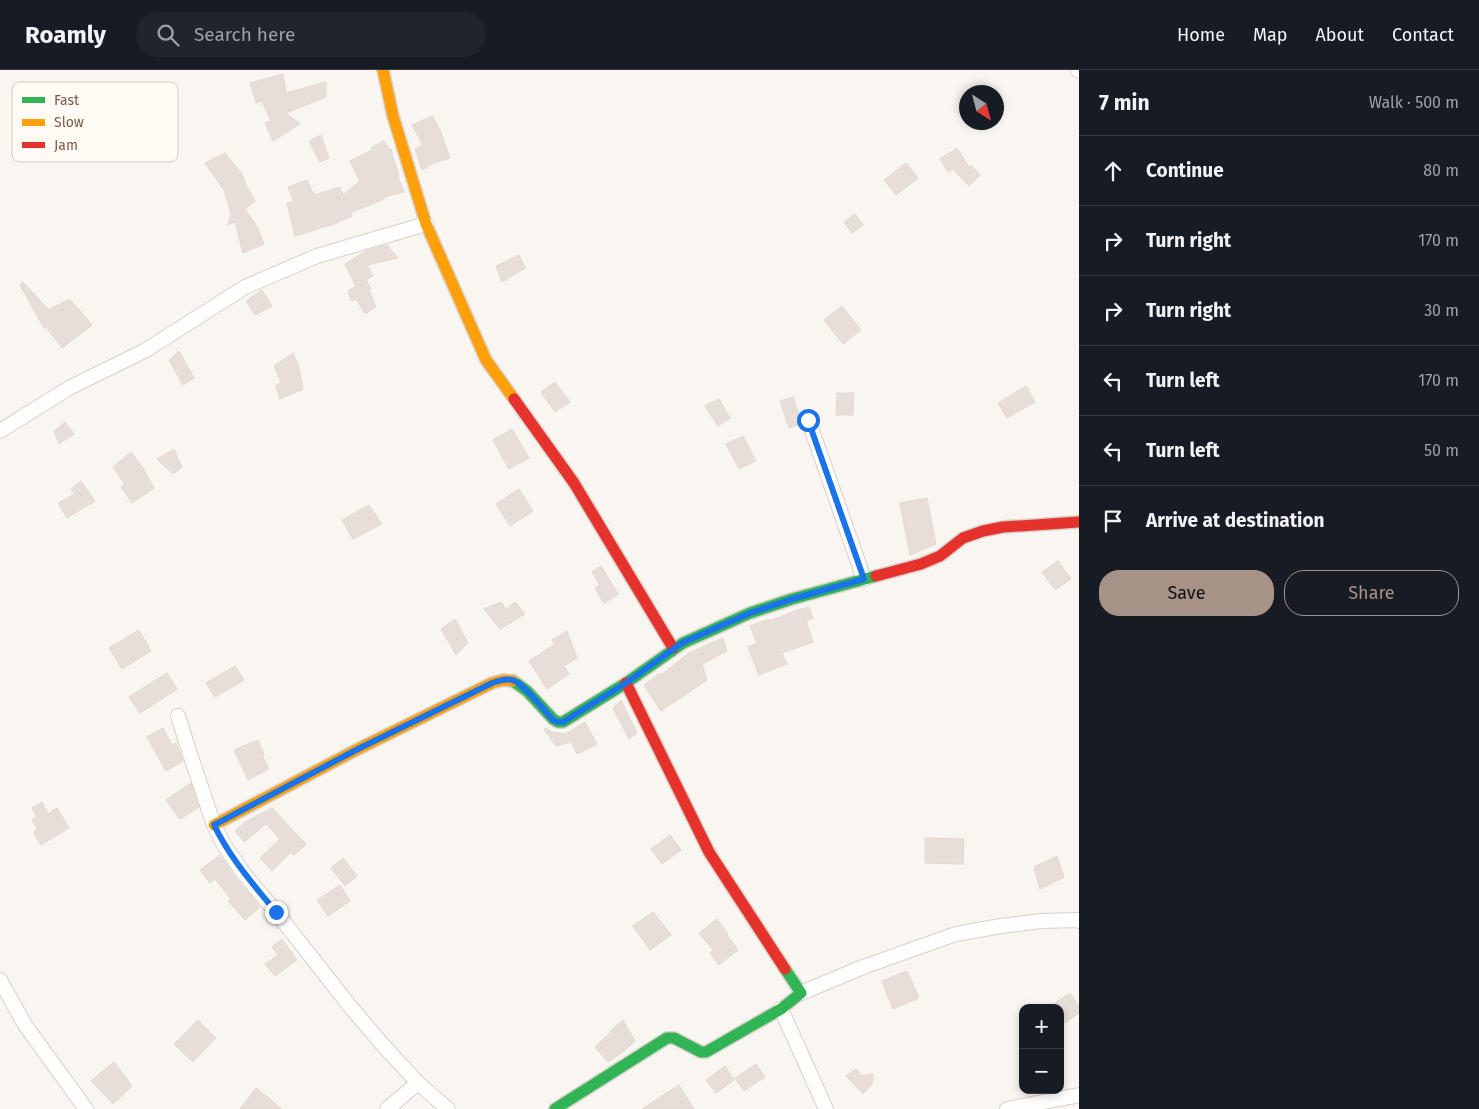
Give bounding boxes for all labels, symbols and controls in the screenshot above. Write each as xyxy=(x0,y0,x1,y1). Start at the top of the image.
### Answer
search box xyxy=(136,12,486,57)
text: Roamly xyxy=(25,21,106,49)
icon: search xyxy=(154,21,182,49)
text: Search here xyxy=(194,23,295,46)
text: Home xyxy=(1177,24,1225,46)
text: Map xyxy=(1253,24,1287,46)
text: About xyxy=(1315,24,1364,46)
text: Contact xyxy=(1392,24,1454,46)
legend xyxy=(12,82,178,162)
north arrow xyxy=(959,85,1004,130)
text: 7 min xyxy=(1099,90,1150,116)
text: Fast xyxy=(54,92,80,109)
text: Walk · 500 m xyxy=(1369,93,1459,112)
text: Slow xyxy=(54,114,84,131)
text: Jam xyxy=(54,137,78,154)
icon: ahead xyxy=(1099,157,1127,185)
text: Continue xyxy=(1146,159,1224,182)
text: 80 m xyxy=(1423,161,1459,180)
icon: right xyxy=(1099,227,1127,255)
text: Turn right xyxy=(1146,229,1231,252)
text: 170 m xyxy=(1418,231,1459,250)
icon: right xyxy=(1099,297,1127,325)
text: Turn right xyxy=(1146,299,1231,322)
text: 30 m xyxy=(1424,301,1459,320)
icon: left xyxy=(1099,367,1127,395)
text: Turn left xyxy=(1146,369,1220,392)
text: 170 m xyxy=(1418,371,1459,390)
route start xyxy=(797,409,820,432)
icon: left xyxy=(1099,437,1127,465)
text: Turn left xyxy=(1146,439,1220,462)
text: 50 m xyxy=(1424,441,1459,460)
icon: arrive xyxy=(1099,507,1127,535)
text: Arrive at destination xyxy=(1146,509,1325,532)
button: Save xyxy=(1099,570,1274,616)
button: Share xyxy=(1284,570,1459,616)
route end xyxy=(265,901,288,924)
map controls xyxy=(1019,1004,1064,1094)
button: + xyxy=(1019,1004,1064,1049)
button: − xyxy=(1019,1049,1064,1094)

